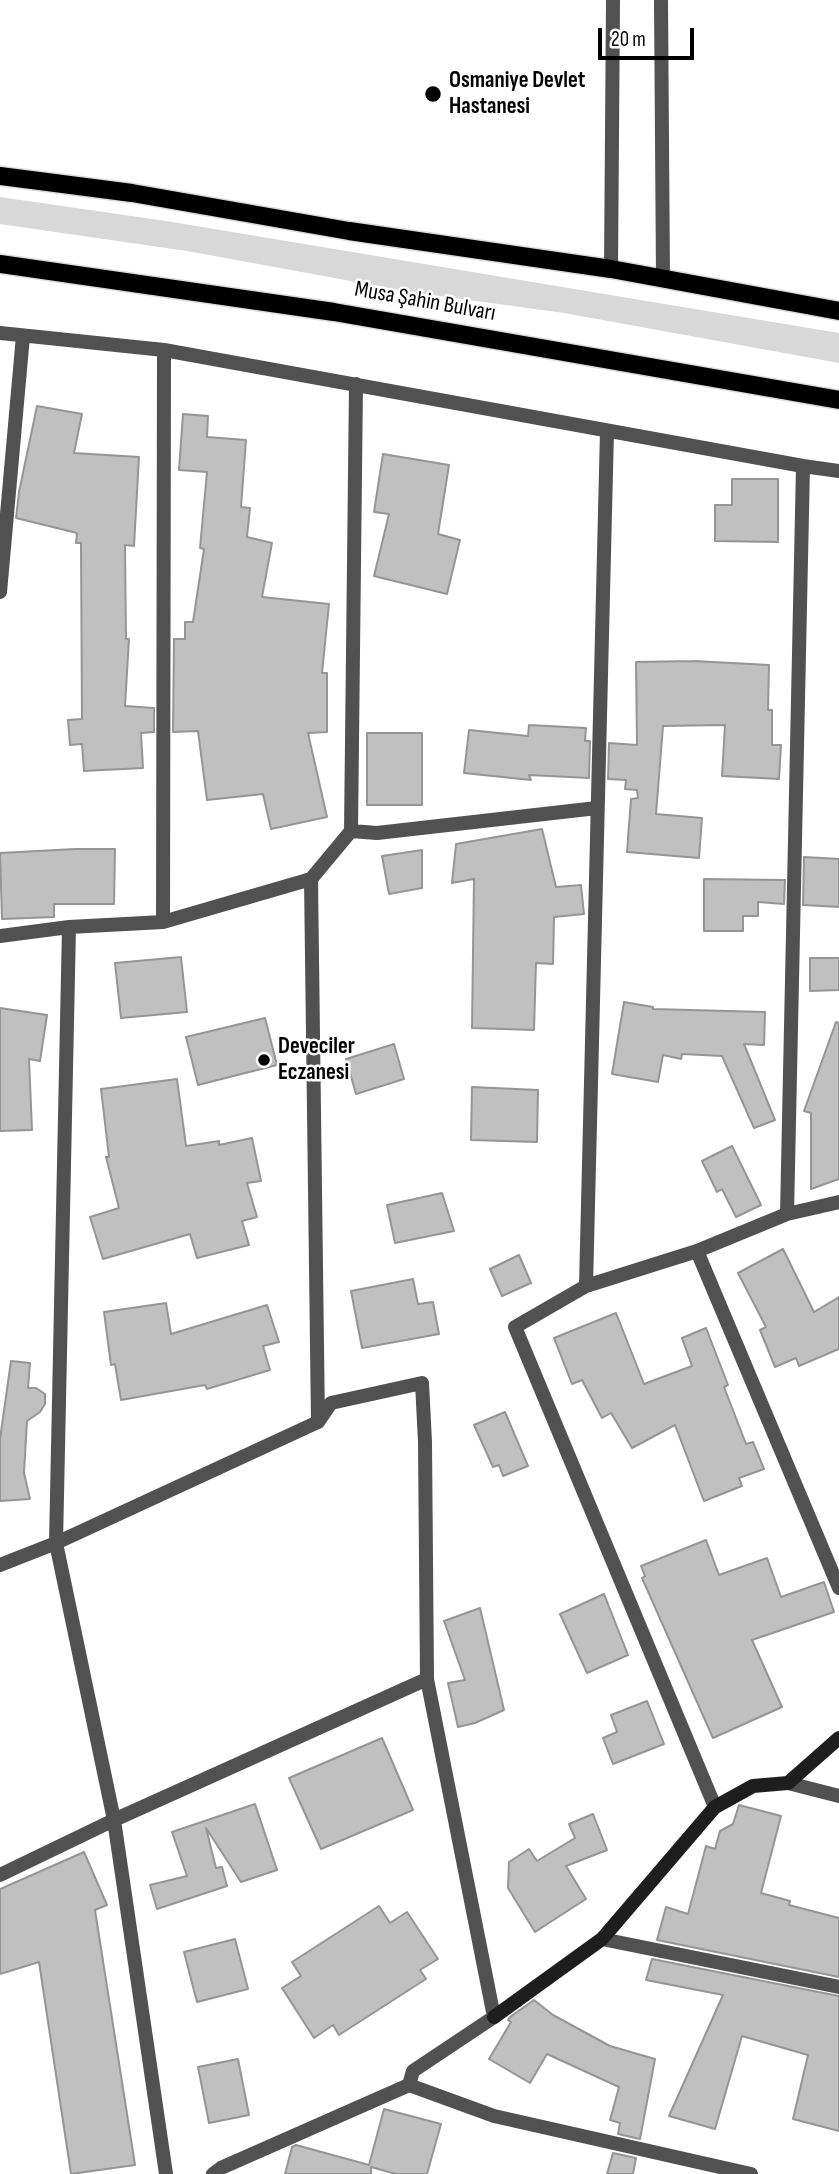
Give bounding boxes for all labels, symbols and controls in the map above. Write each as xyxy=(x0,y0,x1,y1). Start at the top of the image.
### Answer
scale bar xyxy=(601,14,697,58)
text: 20 m xyxy=(611,27,646,52)
place label: Osmaniye Devlet Hastanesi xyxy=(449,67,585,121)
marker: Osmaniye Devlet Hastanesi xyxy=(423,84,443,104)
street label: Musa Şahin Bulvarı xyxy=(352,276,498,328)
place label: Deveciler Eczanesi xyxy=(278,1033,355,1087)
marker: Deveciler Eczanesi xyxy=(256,1052,272,1068)

